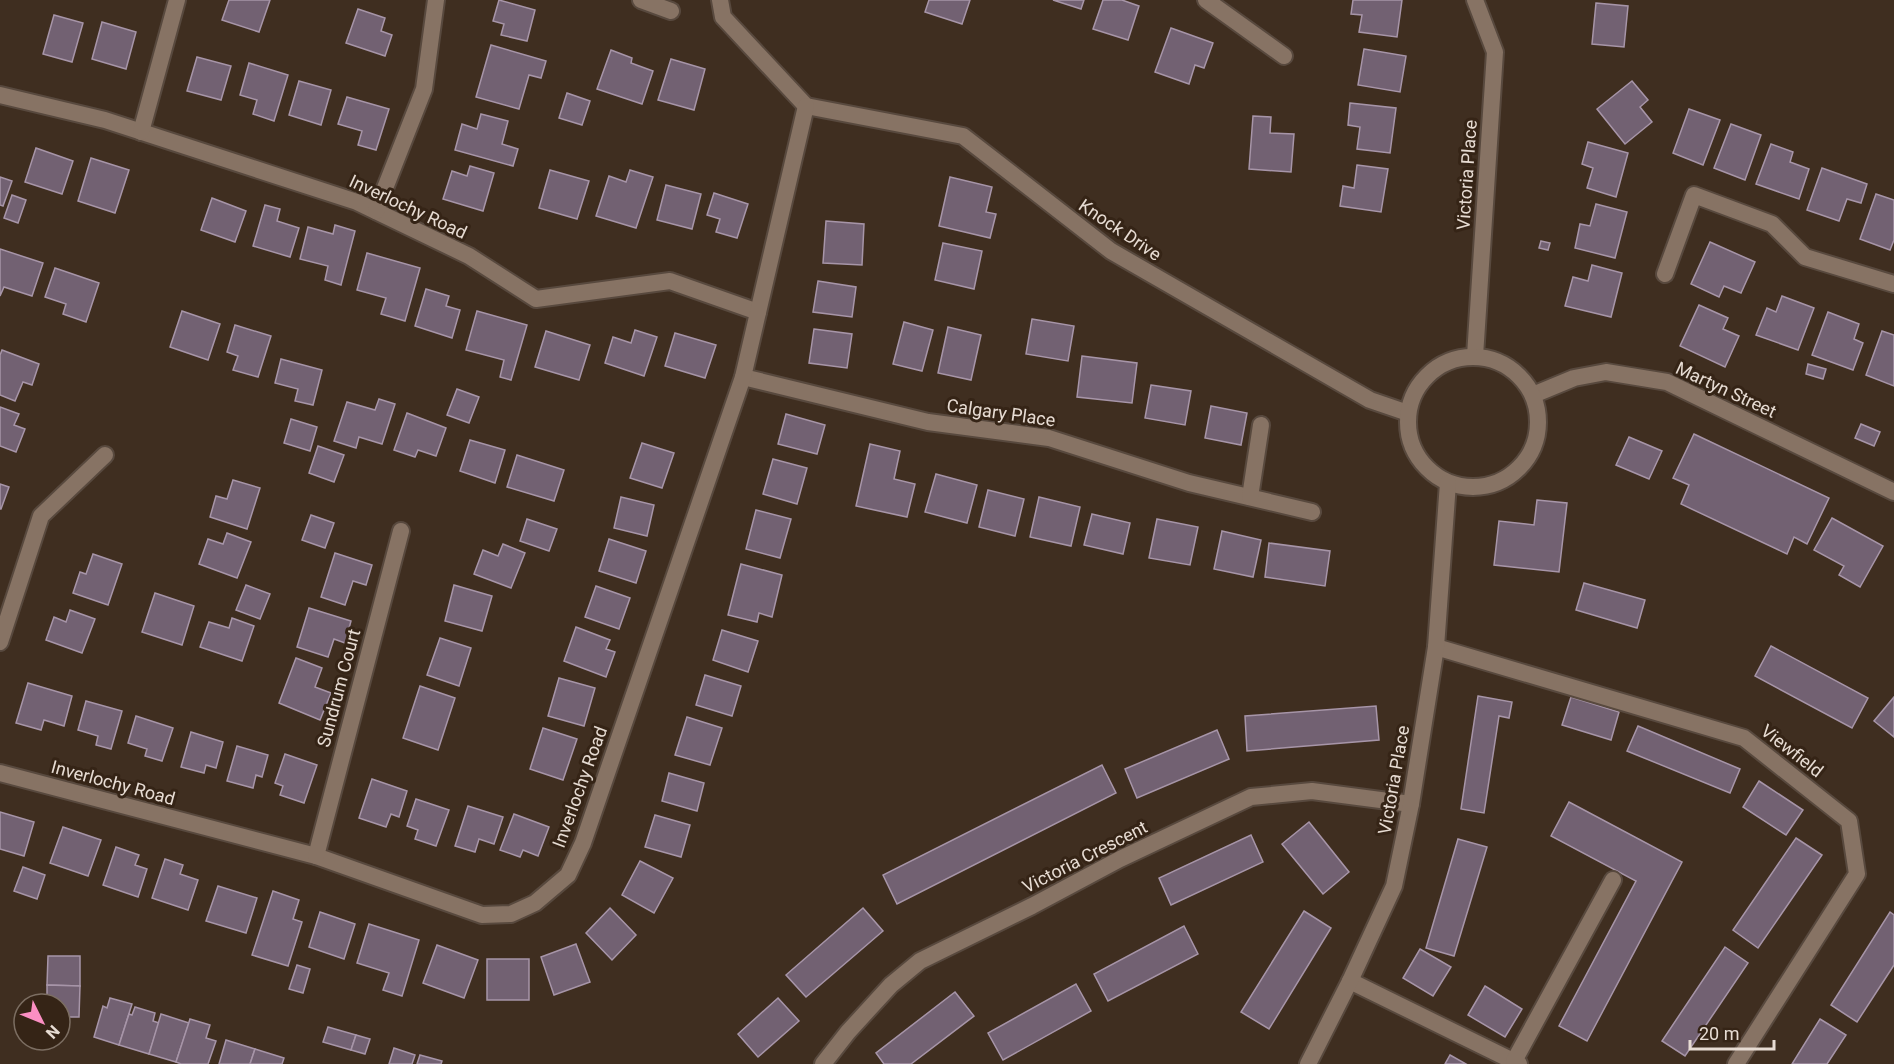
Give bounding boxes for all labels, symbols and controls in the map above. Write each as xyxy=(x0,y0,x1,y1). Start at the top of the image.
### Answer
street label: Victoria Place xyxy=(1452,119,1481,231)
street label: Inverlochy Road xyxy=(346,170,470,243)
street label: Knock Drive xyxy=(1075,194,1165,265)
street label: Martyn Street xyxy=(1673,357,1780,422)
street label: Calgary Place xyxy=(945,394,1057,431)
street label: Sundrum Court xyxy=(313,626,364,749)
street label: Viewfield xyxy=(1757,720,1828,781)
street label: Inverlochy Road xyxy=(548,723,611,850)
street label: Victoria Place xyxy=(1374,724,1413,836)
street label: Inverlochy Road xyxy=(49,756,177,809)
street label: Victoria Crescent xyxy=(1019,816,1151,897)
north arrow xyxy=(12,992,72,1052)
scale bar xyxy=(1690,1013,1774,1051)
text: N xyxy=(42,1021,63,1042)
text: 20 m xyxy=(1699,1023,1739,1044)

